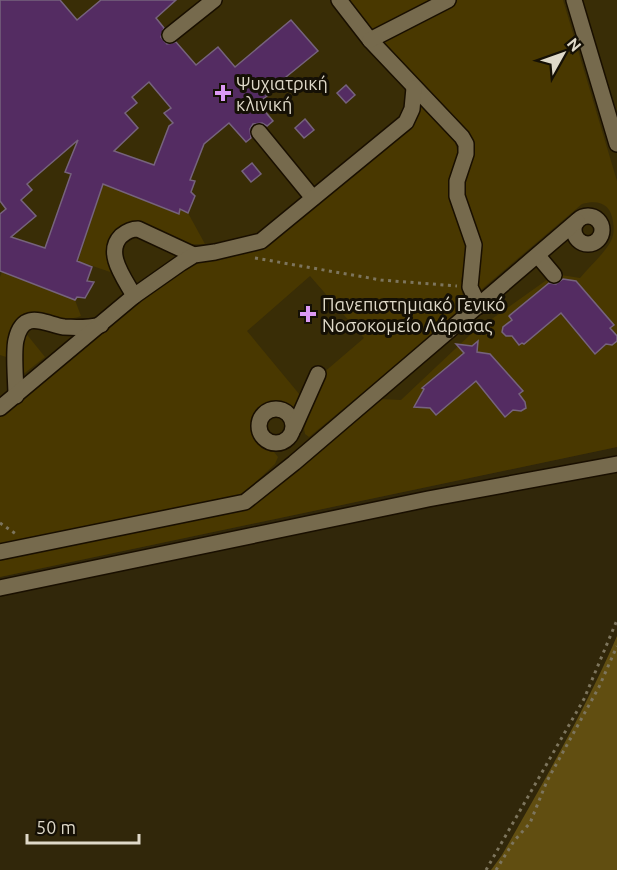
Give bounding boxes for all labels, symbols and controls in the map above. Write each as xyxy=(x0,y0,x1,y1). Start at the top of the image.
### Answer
north arrow xyxy=(533,24,593,84)
text: N xyxy=(564,34,585,55)
place label: Ψυχιατρική κλινική xyxy=(236,73,328,114)
marker: Ψυχιατρική κλινική xyxy=(214,84,232,102)
place label: Πανεπιστημιακό Γενικό Νοσοκομείο Λάρισας xyxy=(322,294,506,336)
marker: Πανεπιστημιακό Γενικό Νοσοκομείο Λάρισας xyxy=(299,305,317,323)
scale bar xyxy=(27,807,140,845)
text: 50 m xyxy=(36,817,76,837)

